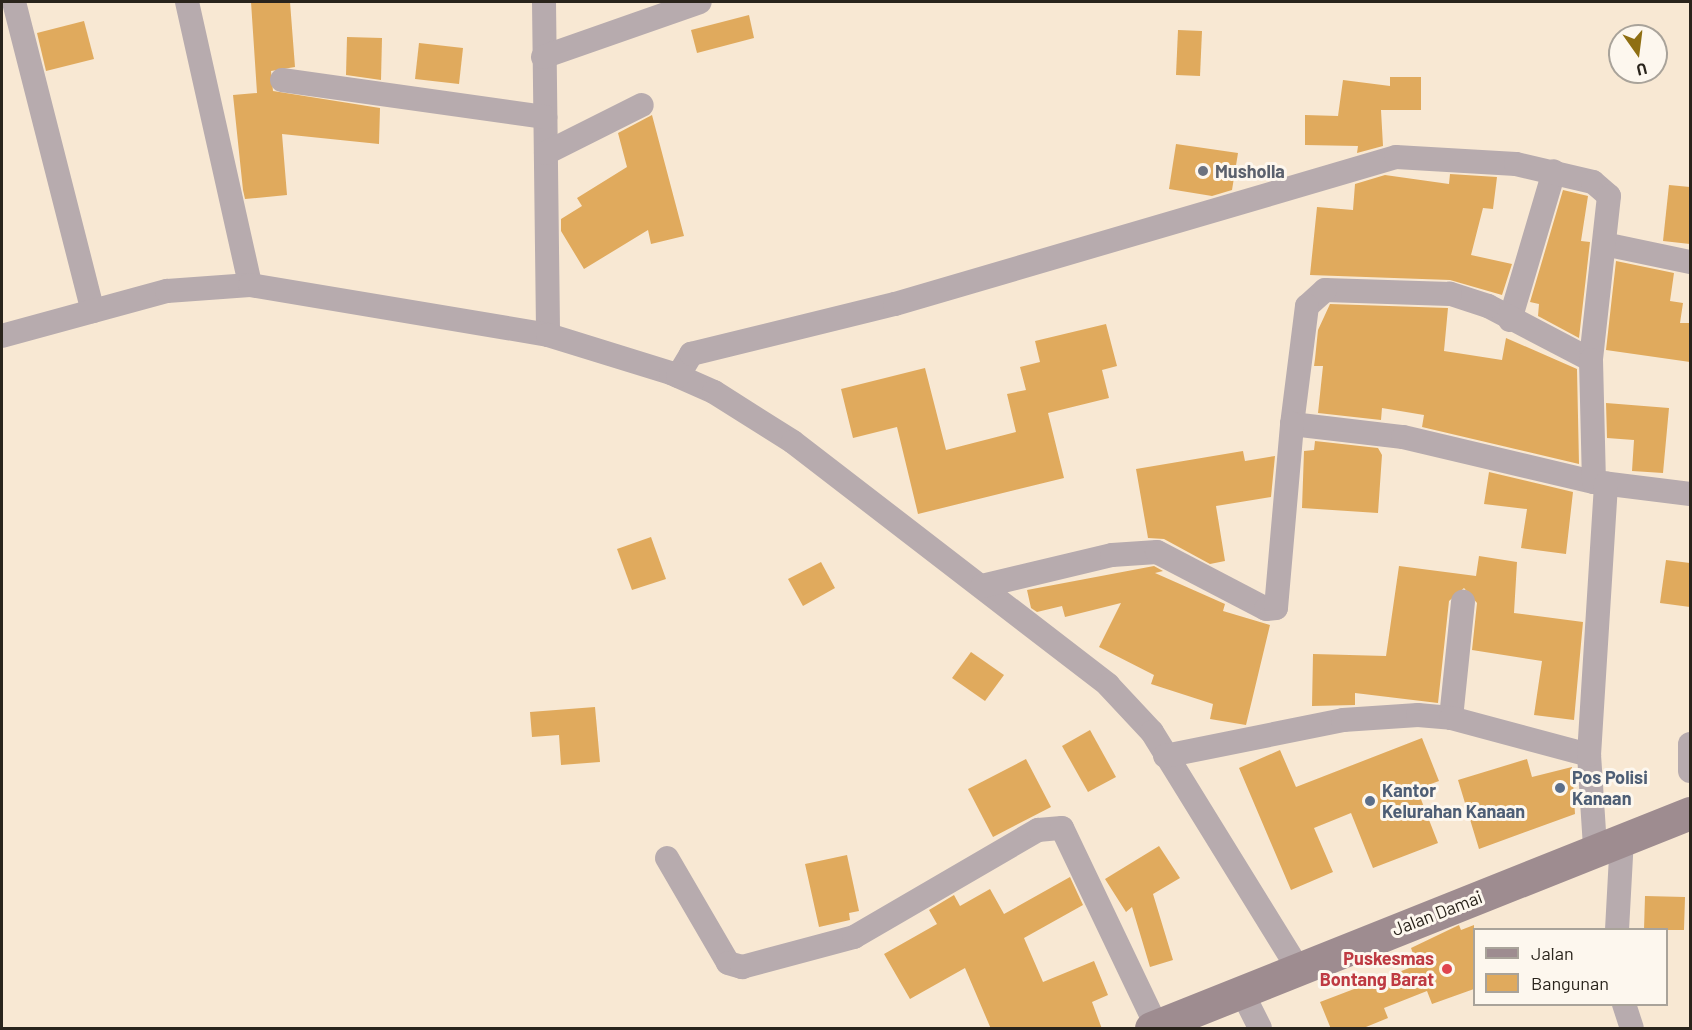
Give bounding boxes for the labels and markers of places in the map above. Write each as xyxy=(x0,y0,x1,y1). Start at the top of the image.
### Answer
place label: Musholla xyxy=(1215,160,1285,182)
marker: Musholla xyxy=(1196,164,1210,178)
place label: Pos Polisi Kanaan xyxy=(1572,767,1648,810)
place label: Kantor Kelurahan Kanaan xyxy=(1382,780,1525,822)
marker: Pos Polisi Kanaan xyxy=(1553,781,1567,795)
marker: Kantor Kelurahan Kanaan xyxy=(1363,794,1377,808)
place label: Puskesmas Bontang Barat xyxy=(1320,948,1434,990)
marker: Puskesmas Bontang Barat xyxy=(1438,960,1456,978)

